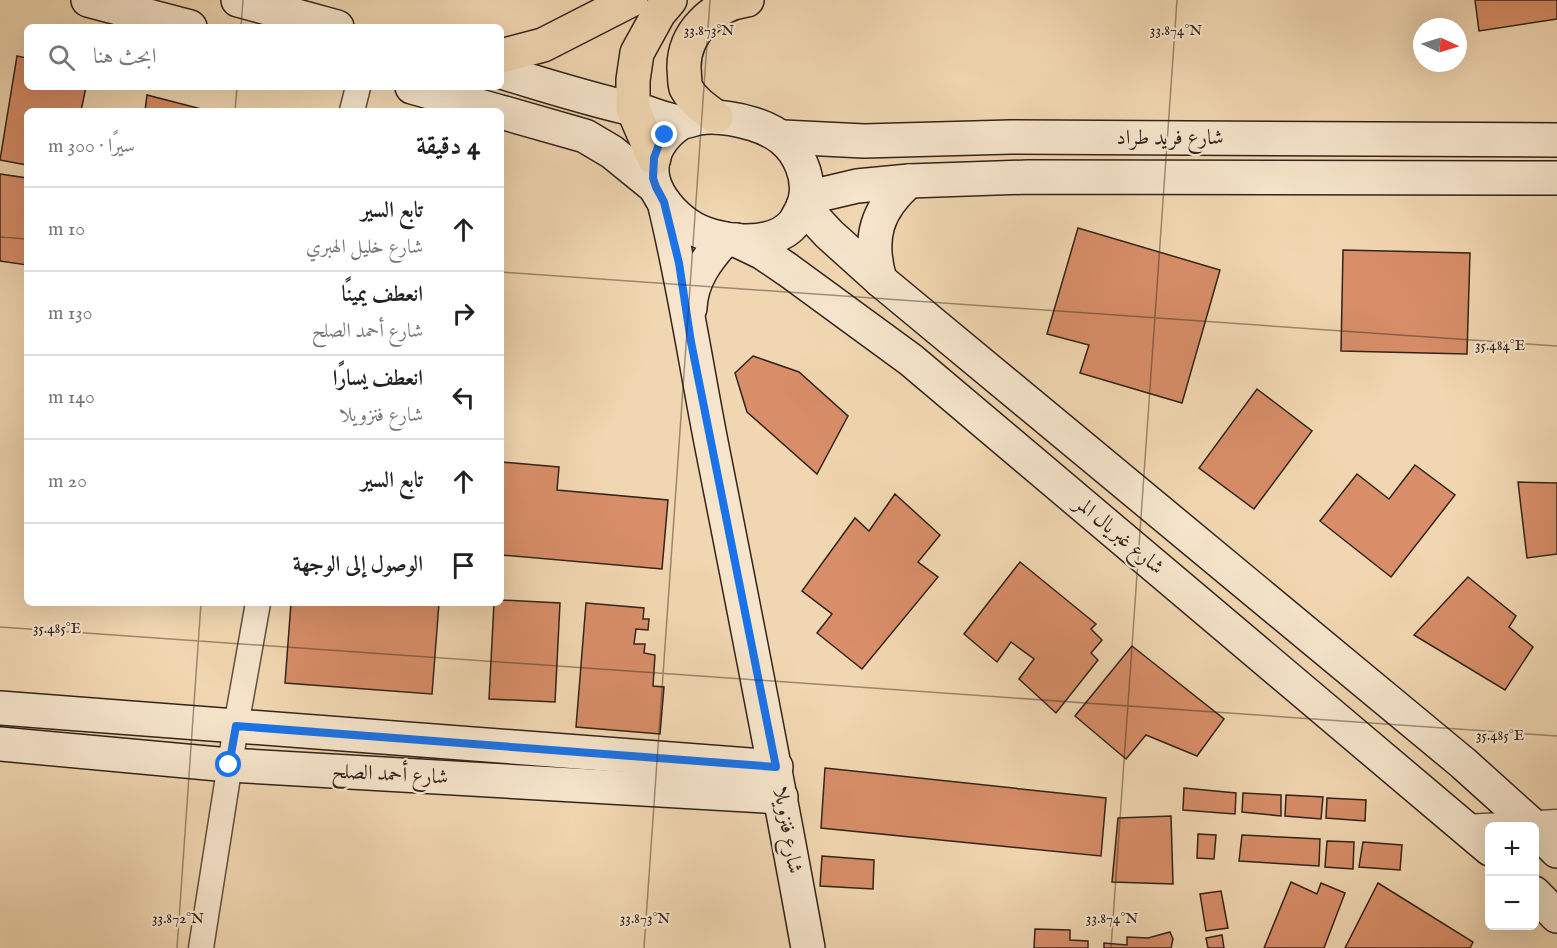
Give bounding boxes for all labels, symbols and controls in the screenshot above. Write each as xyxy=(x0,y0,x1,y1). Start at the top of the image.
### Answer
north arrow xyxy=(1413,18,1467,72)
text: 33.873°N xyxy=(684,21,734,40)
text: 33.874°N xyxy=(1150,21,1202,40)
search box xyxy=(24,24,504,90)
icon: search xyxy=(45,41,78,74)
text: ابحث هنا xyxy=(93,43,156,71)
route end xyxy=(651,121,677,147)
street label: شارع فريد طراد xyxy=(1116,125,1224,155)
text: 4 دقيقة xyxy=(416,130,480,163)
text: سيرًا · 300 m xyxy=(48,134,135,159)
text: تابع السير xyxy=(361,197,423,225)
icon: ahead xyxy=(447,213,480,246)
text: 10 m xyxy=(48,217,85,242)
text: شارع خليل الهبري xyxy=(306,235,423,260)
text: انعطف يمينًا xyxy=(342,281,423,309)
icon: right xyxy=(447,297,480,330)
text: 130 m xyxy=(48,301,93,326)
text: شارع أحمد الصلح xyxy=(312,319,423,344)
text: 35.484°E xyxy=(1475,336,1525,355)
text: انعطف يسارًا xyxy=(333,365,423,393)
icon: left xyxy=(447,381,480,414)
text: 140 m xyxy=(48,385,95,410)
text: شارع فنزويلا xyxy=(339,403,423,428)
icon: ahead xyxy=(447,465,480,498)
text: تابع السير xyxy=(361,467,423,495)
text: 20 m xyxy=(48,469,87,494)
street label: شارع غبريال المر xyxy=(1065,489,1169,584)
icon: arrive xyxy=(447,549,480,582)
text: الوصول إلى الوجهة xyxy=(293,551,423,579)
text: 35.485°E xyxy=(33,619,81,638)
text: 35.485°E xyxy=(1476,726,1524,745)
route start xyxy=(215,751,241,777)
street label: شارع أحمد الصلح xyxy=(331,755,449,796)
street label: شارع فنزويلا xyxy=(763,784,808,876)
map controls xyxy=(1485,822,1539,930)
button: + xyxy=(1485,822,1539,876)
button: − xyxy=(1485,876,1539,930)
text: 33.872°N xyxy=(152,909,204,928)
text: 33.873°N xyxy=(620,909,670,928)
text: 33.874°N xyxy=(1086,909,1138,928)

